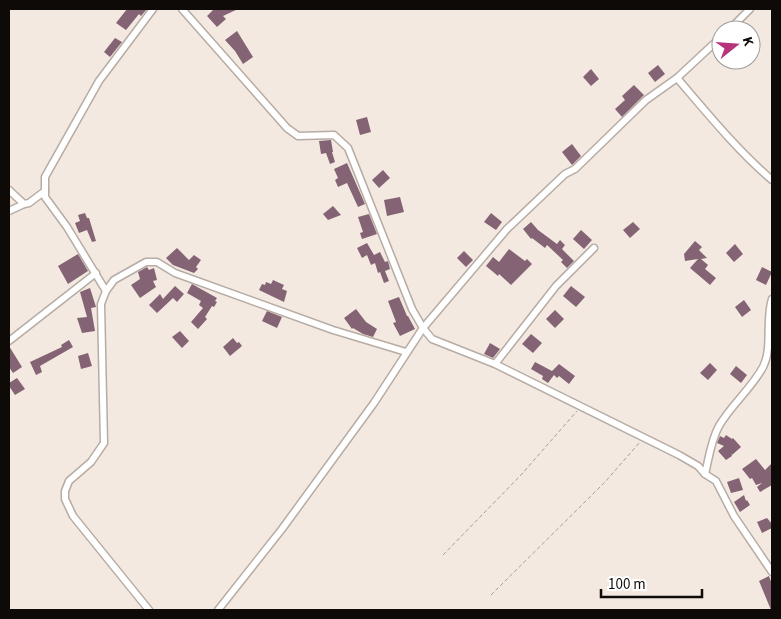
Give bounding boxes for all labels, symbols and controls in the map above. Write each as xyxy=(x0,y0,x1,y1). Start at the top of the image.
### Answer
north arrow xyxy=(711,20,761,70)
text: K xyxy=(737,34,758,49)
scale bar xyxy=(601,566,702,598)
text: 100 m xyxy=(608,574,646,595)

